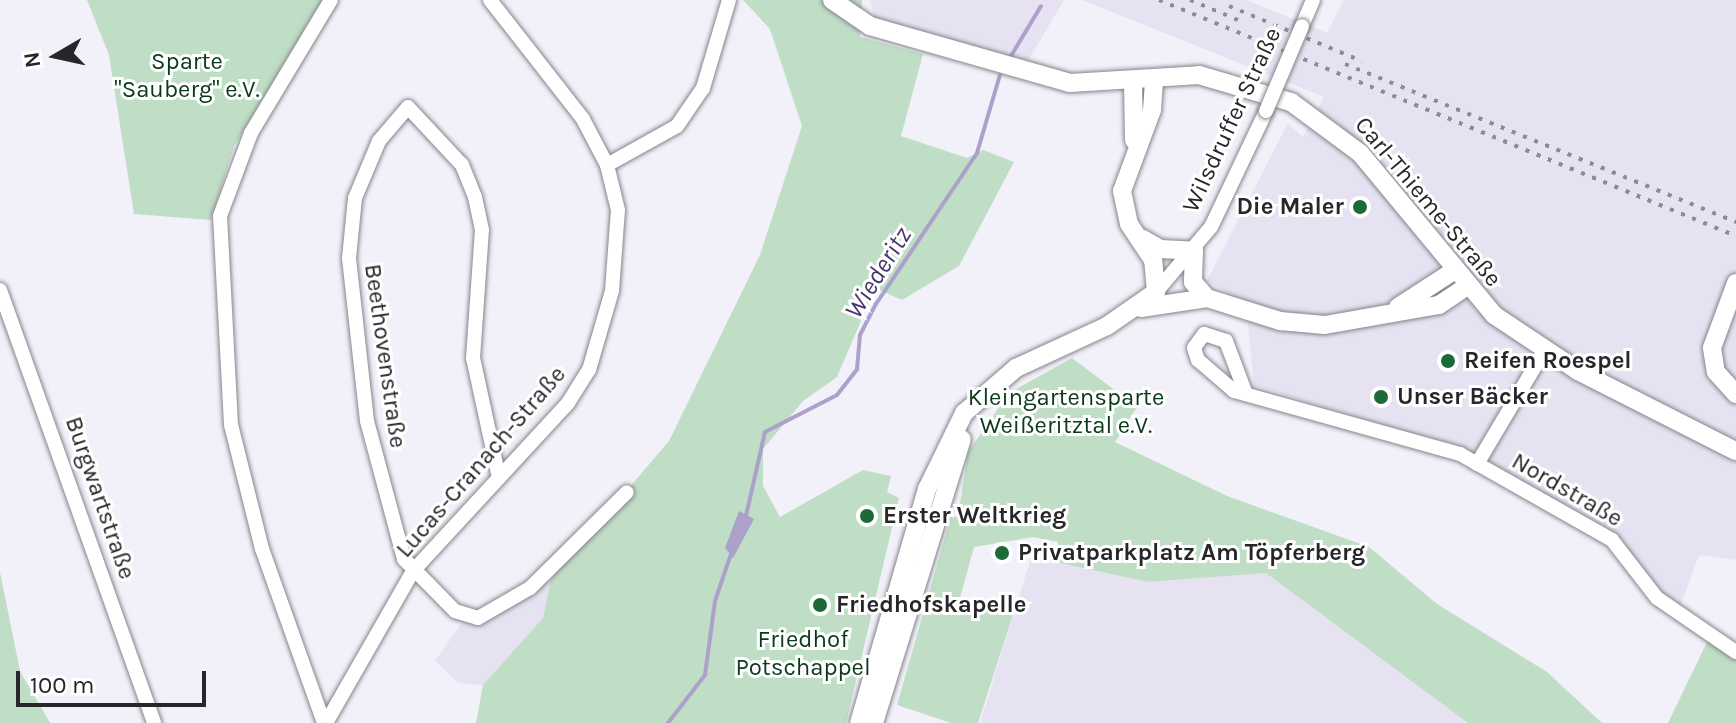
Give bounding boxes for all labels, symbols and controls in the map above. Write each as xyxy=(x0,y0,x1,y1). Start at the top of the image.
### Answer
north arrow xyxy=(16,16,96,96)
street label: Wilsdruffer Straße xyxy=(1176,23,1288,217)
park label: Sparte "Sauberg" e.V. xyxy=(114,48,260,104)
text: N xyxy=(18,50,46,70)
street label: Carl-Thieme-Straße xyxy=(1348,111,1508,293)
place label: Die Maler xyxy=(1236,193,1344,221)
marker: Die Maler xyxy=(1351,198,1369,216)
water label: Wiederitz xyxy=(838,222,918,324)
street label: Beethovenstraße xyxy=(358,262,412,450)
place label: Reifen Roespel xyxy=(1464,347,1632,375)
marker: Reifen Roespel xyxy=(1439,352,1457,370)
street label: Lucas-Cranach-Straße xyxy=(390,360,572,564)
place label: Unser Bäcker xyxy=(1397,383,1548,411)
park label: Kleingartensparte Weißeritztal e.V. xyxy=(968,384,1164,440)
marker: Unser Bäcker xyxy=(1372,388,1390,406)
street label: Burgwartstraße xyxy=(59,413,141,583)
street label: Nordstraße xyxy=(1507,447,1627,533)
place label: Erster Weltkrieg xyxy=(883,502,1066,530)
marker: Erster Weltkrieg xyxy=(858,507,876,525)
place label: Privatparkplatz Am Töpferberg xyxy=(1018,539,1365,567)
marker: Privatparkplatz Am Töpferberg xyxy=(993,544,1011,562)
place label: Friedhofskapelle xyxy=(836,591,1027,619)
marker: Friedhofskapelle xyxy=(811,596,829,614)
park label: Friedhof Potschappel xyxy=(735,626,871,682)
scale bar xyxy=(20,655,210,705)
text: 100 m xyxy=(30,671,95,699)

